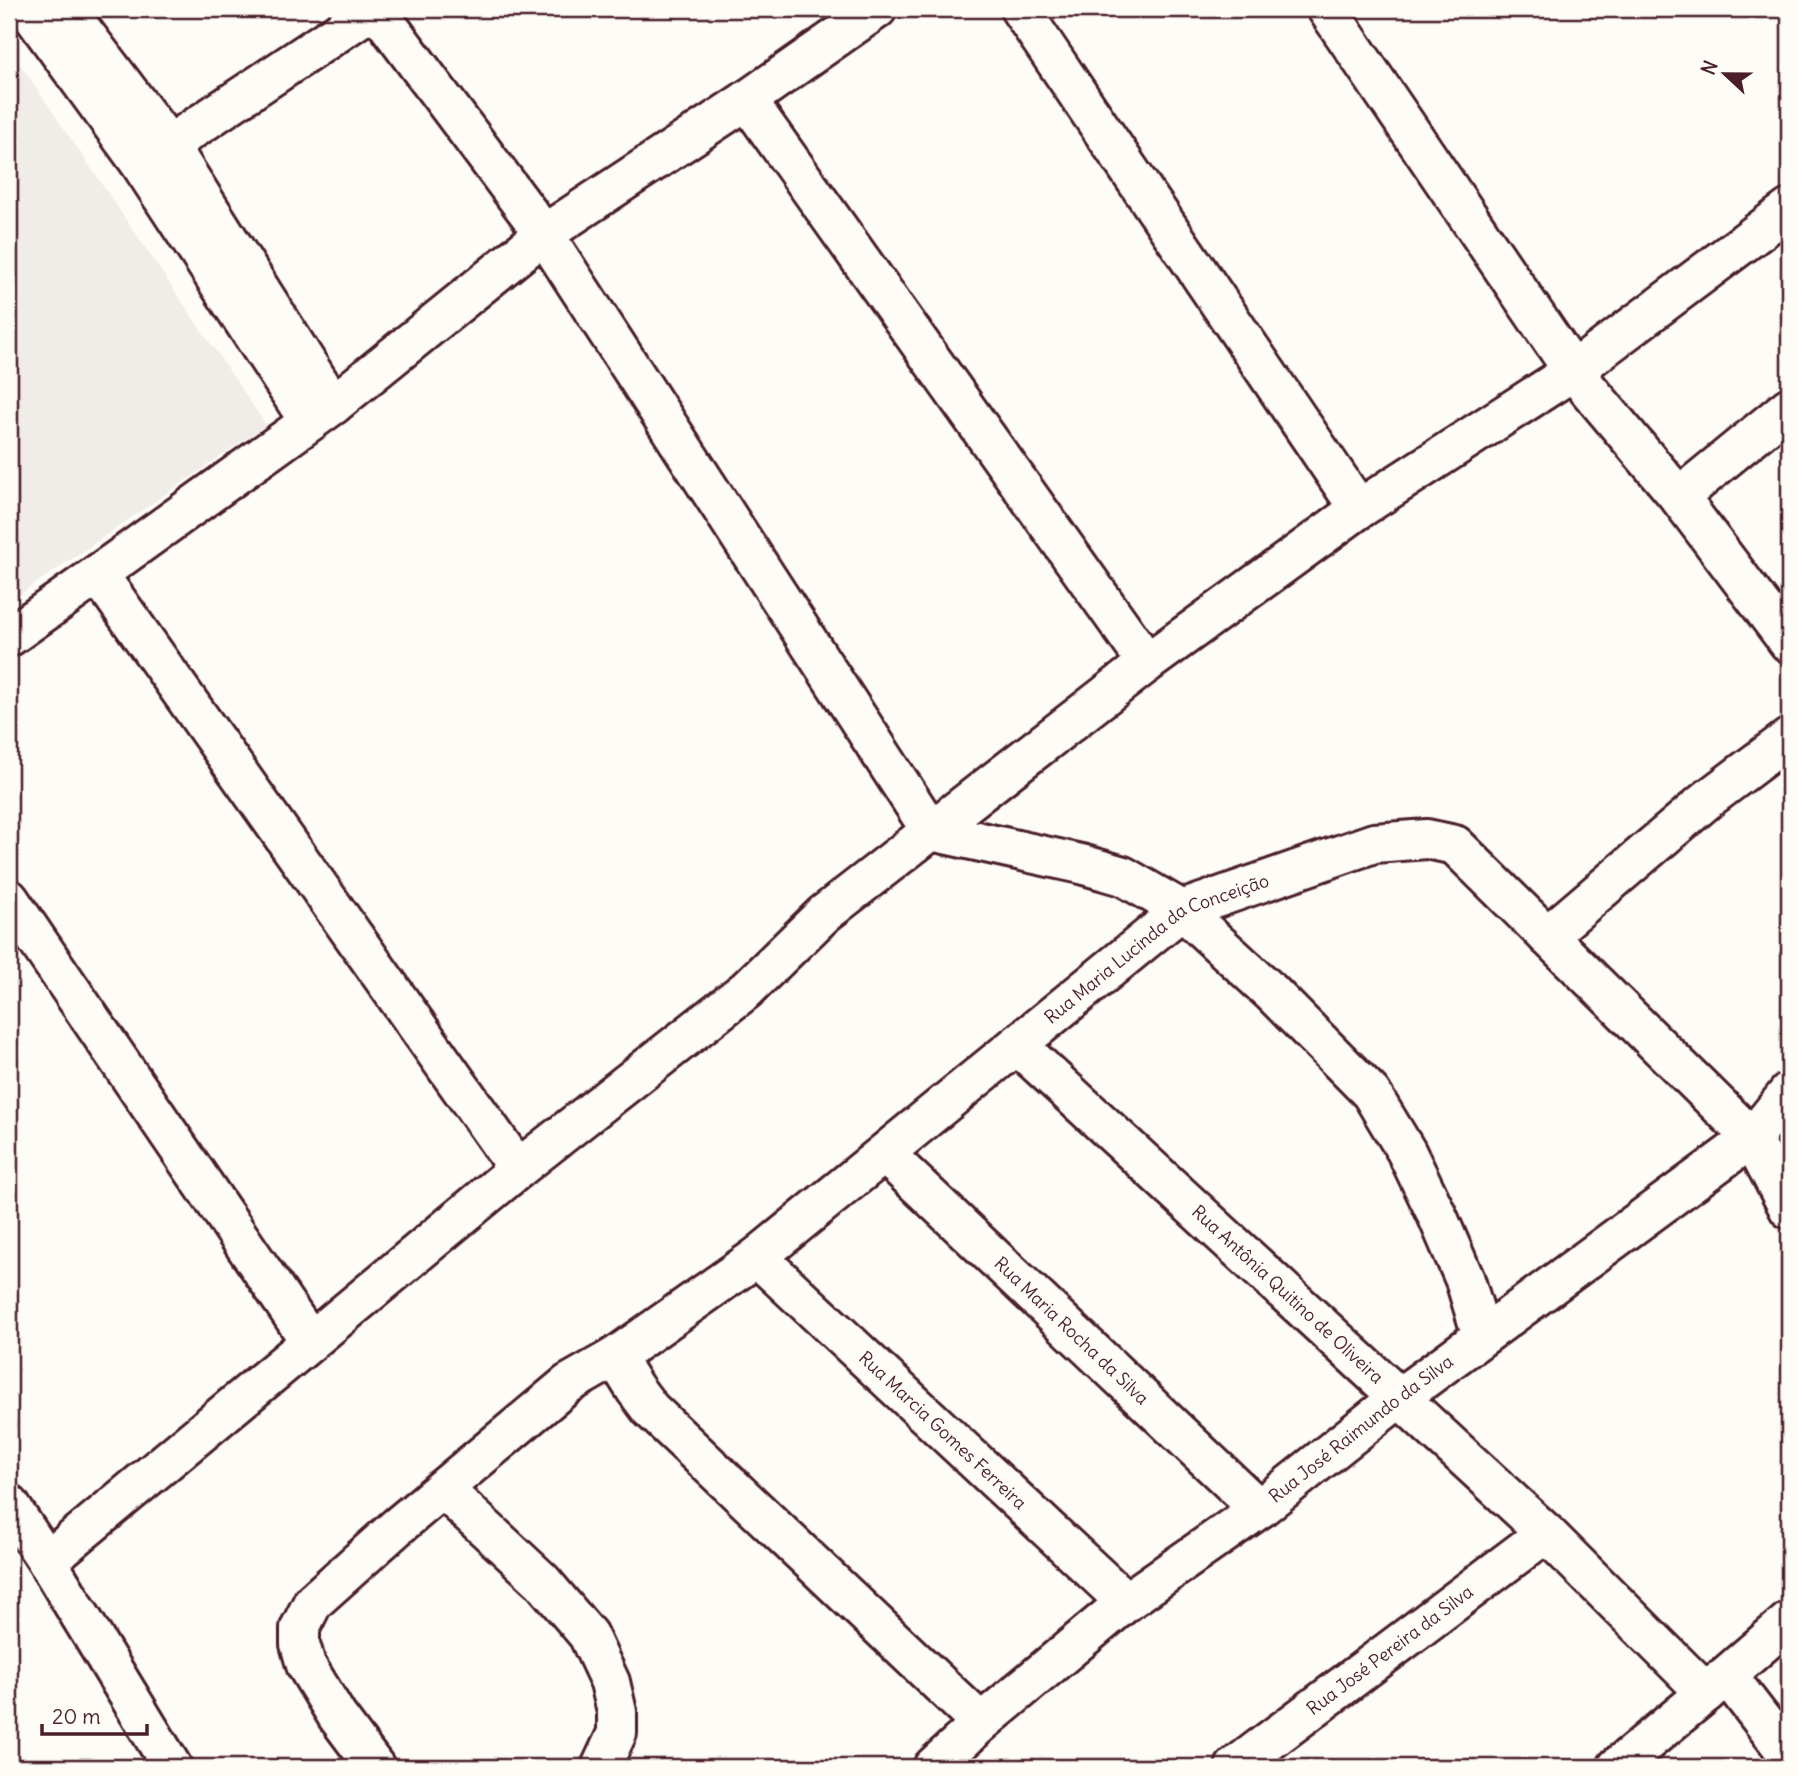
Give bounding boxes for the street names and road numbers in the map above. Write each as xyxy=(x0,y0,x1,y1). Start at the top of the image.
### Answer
street label: Rua Maria Lucinda da Conceição xyxy=(1040,869,1272,1029)
street label: Rua Antônia Quitino de Oliveira xyxy=(1187,1200,1389,1388)
street label: Rua Maria Rocha da Silva xyxy=(990,1252,1154,1409)
street label: Rua Marcia Gomes Ferreira xyxy=(854,1346,1032,1514)
street label: Rua José Raimundo da Silva xyxy=(1264,1350,1458,1508)
street label: Rua José Pereira da Silva xyxy=(1302,1580,1477,1720)

